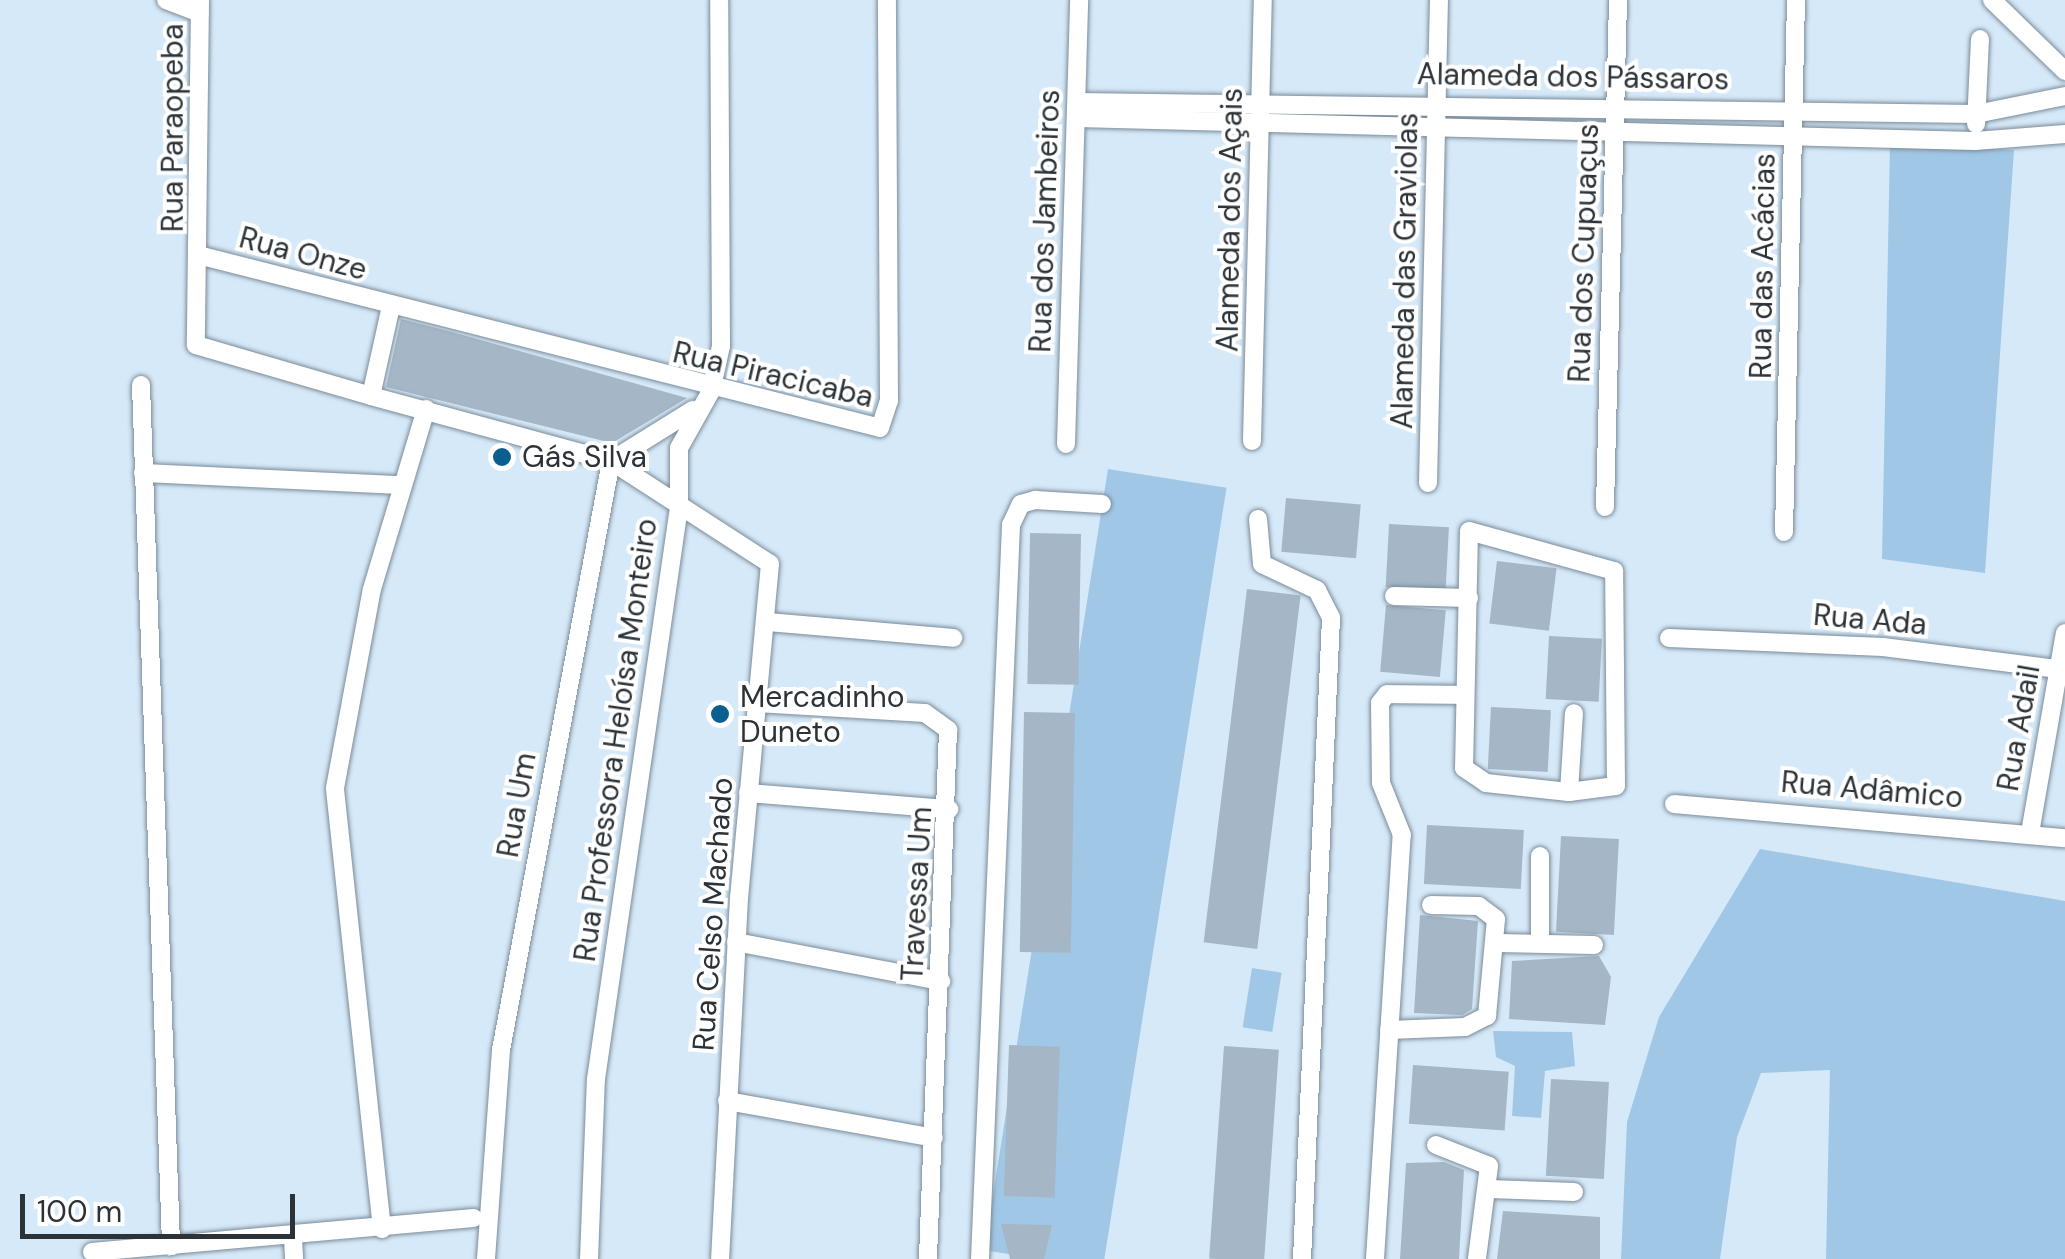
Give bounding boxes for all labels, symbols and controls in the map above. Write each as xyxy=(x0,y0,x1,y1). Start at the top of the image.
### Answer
street label: Rua Paraopeba xyxy=(155,24,191,232)
street label: Alameda dos Pássaros xyxy=(1417,56,1729,98)
street label: Alameda dos Açais xyxy=(1210,88,1250,352)
street label: Rua dos Jambeiros xyxy=(1022,89,1068,353)
street label: Alameda das Graviolas xyxy=(1384,112,1426,430)
street label: Rua dos Cupuaçus xyxy=(1561,123,1607,383)
street label: Rua das Acácias xyxy=(1743,153,1783,379)
street label: Rua Onze xyxy=(235,220,371,288)
street label: Rua Piracicaba xyxy=(669,334,877,416)
place label: Gás Silva xyxy=(522,439,647,475)
marker: Gás Silva xyxy=(491,446,513,468)
street label: Rua Professora Heloísa Monteiro xyxy=(567,516,665,964)
street label: Rua Ada xyxy=(1812,597,1928,643)
street label: Rua Adail xyxy=(1990,662,2048,794)
place label: Mercadinho Duneto xyxy=(740,679,905,750)
marker: Mercadinho Duneto xyxy=(709,703,731,725)
street label: Rua Um xyxy=(490,750,544,860)
street label: Rua Adâmico xyxy=(1780,764,1964,816)
street label: Rua Celso Machado xyxy=(685,776,741,1052)
street label: Travessa Um xyxy=(894,806,940,982)
scale bar xyxy=(25,1174,300,1236)
text: 100 m xyxy=(37,1192,122,1231)

